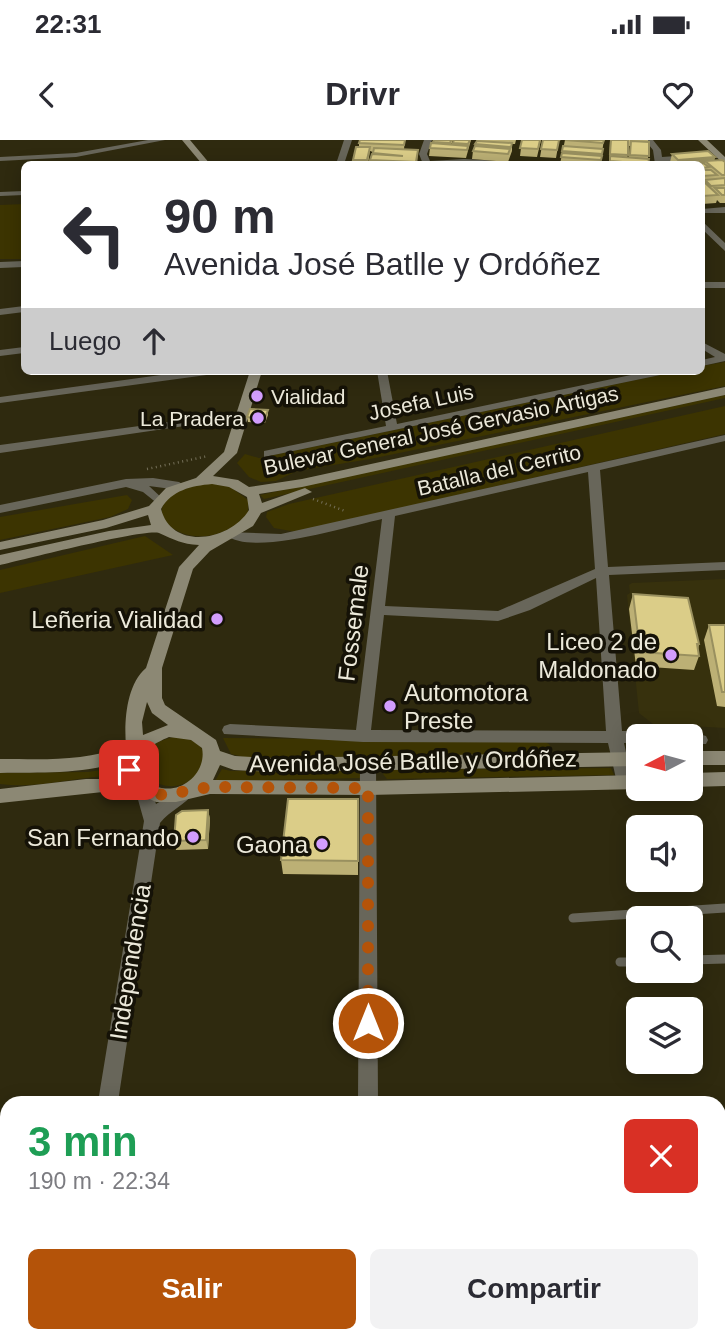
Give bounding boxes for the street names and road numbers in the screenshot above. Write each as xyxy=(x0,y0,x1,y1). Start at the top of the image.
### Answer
street label: Josefa Luis xyxy=(367,380,475,424)
street label: Bulevar General José Gervasio Artigas xyxy=(262,381,620,479)
street label: Batalla del Cerrito xyxy=(415,440,583,500)
street label: Fossemale xyxy=(332,563,374,683)
street label: Avenida José Batlle y Ordóñez xyxy=(249,745,577,777)
street label: Independencia xyxy=(104,881,156,1042)

